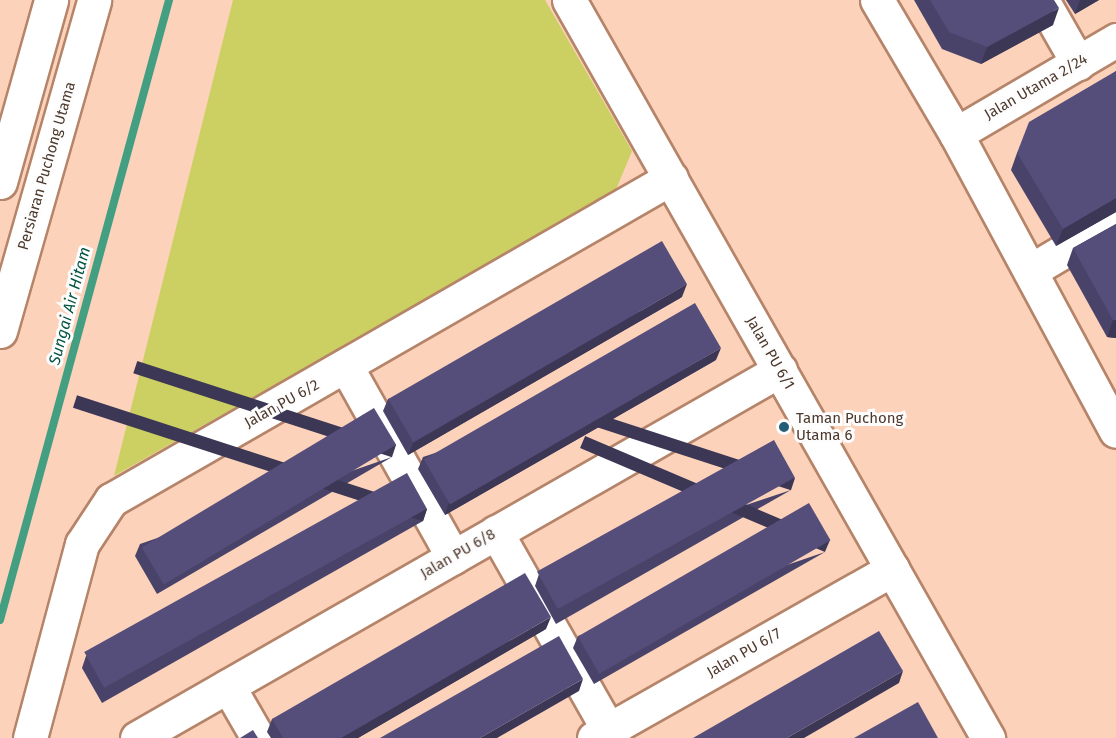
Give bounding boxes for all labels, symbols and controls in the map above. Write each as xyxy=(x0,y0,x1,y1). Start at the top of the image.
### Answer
street label: Jalan Utama 2/24 xyxy=(981,50,1091,124)
street label: Persiaran Puchong Utama xyxy=(14,80,80,252)
water label: Sungai Air Hitam xyxy=(45,245,95,367)
street label: Jalan PU 6/1 xyxy=(742,313,798,393)
street label: Jalan PU 6/2 xyxy=(241,376,323,432)
place label: Taman Puchong Utama 6 xyxy=(796,409,903,444)
marker: Taman Puchong Utama 6 xyxy=(777,420,791,434)
street label: Jalan PU 6/8 xyxy=(417,525,499,583)
street label: Jalan PU 6/7 xyxy=(704,625,784,681)

